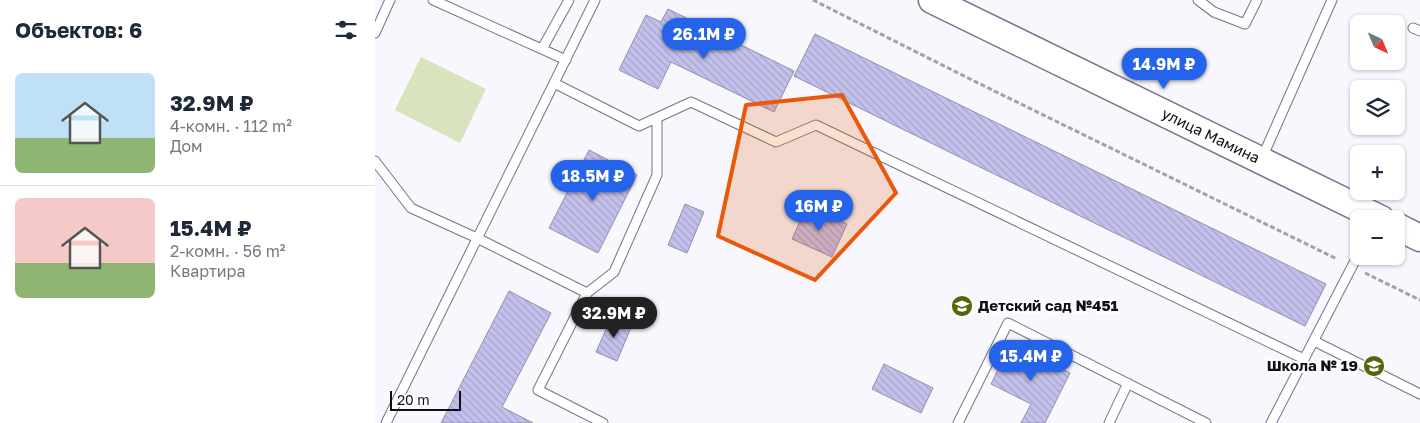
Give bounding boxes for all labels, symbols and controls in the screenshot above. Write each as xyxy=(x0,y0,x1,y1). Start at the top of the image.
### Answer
north arrow xyxy=(1350,15,1405,70)
map controls xyxy=(1350,15,1405,265)
icon: filters xyxy=(332,16,360,44)
text: Объектов: 6 xyxy=(15,17,142,43)
pin: 26.1M ₽ xyxy=(658,18,750,60)
text: 26.1M ₽ xyxy=(673,24,735,44)
pin: 14.9M ₽ xyxy=(1118,48,1210,90)
text: 14.9M ₽ xyxy=(1133,54,1195,74)
button: layers xyxy=(1350,80,1405,135)
text: 32.9M ₽ xyxy=(170,90,254,116)
icon: home xyxy=(55,93,115,153)
street label: улица Мамина xyxy=(1159,104,1263,166)
text: 4-комн. · 112 m² xyxy=(170,116,292,136)
text: Дом xyxy=(170,136,203,156)
button: + xyxy=(1350,145,1405,200)
pin: 18.5M ₽ xyxy=(547,160,639,202)
text: 18.5M ₽ xyxy=(562,166,624,186)
pin: 16M ₽ xyxy=(784,190,854,232)
text: 16M ₽ xyxy=(795,196,843,216)
button: − xyxy=(1350,210,1405,265)
text: 15.4M ₽ xyxy=(170,215,252,241)
icon: home xyxy=(55,218,115,278)
text: 2-комн. · 56 m² xyxy=(170,241,286,261)
text: Квартира xyxy=(170,261,245,281)
school or university icon: Детский сад №451 xyxy=(950,294,974,318)
pin: 32.9M ₽ xyxy=(568,296,660,339)
place label: Детский сад №451 xyxy=(978,296,1119,314)
text: 32.9M ₽ xyxy=(582,303,646,323)
pin: 15.4M ₽ xyxy=(985,340,1077,382)
text: 15.4M ₽ xyxy=(1000,346,1062,366)
school or university icon: Школа № 19 xyxy=(1362,354,1386,378)
place label: Школа № 19 xyxy=(1267,356,1358,374)
scale bar xyxy=(390,388,461,411)
text: 20 m xyxy=(397,391,430,408)

